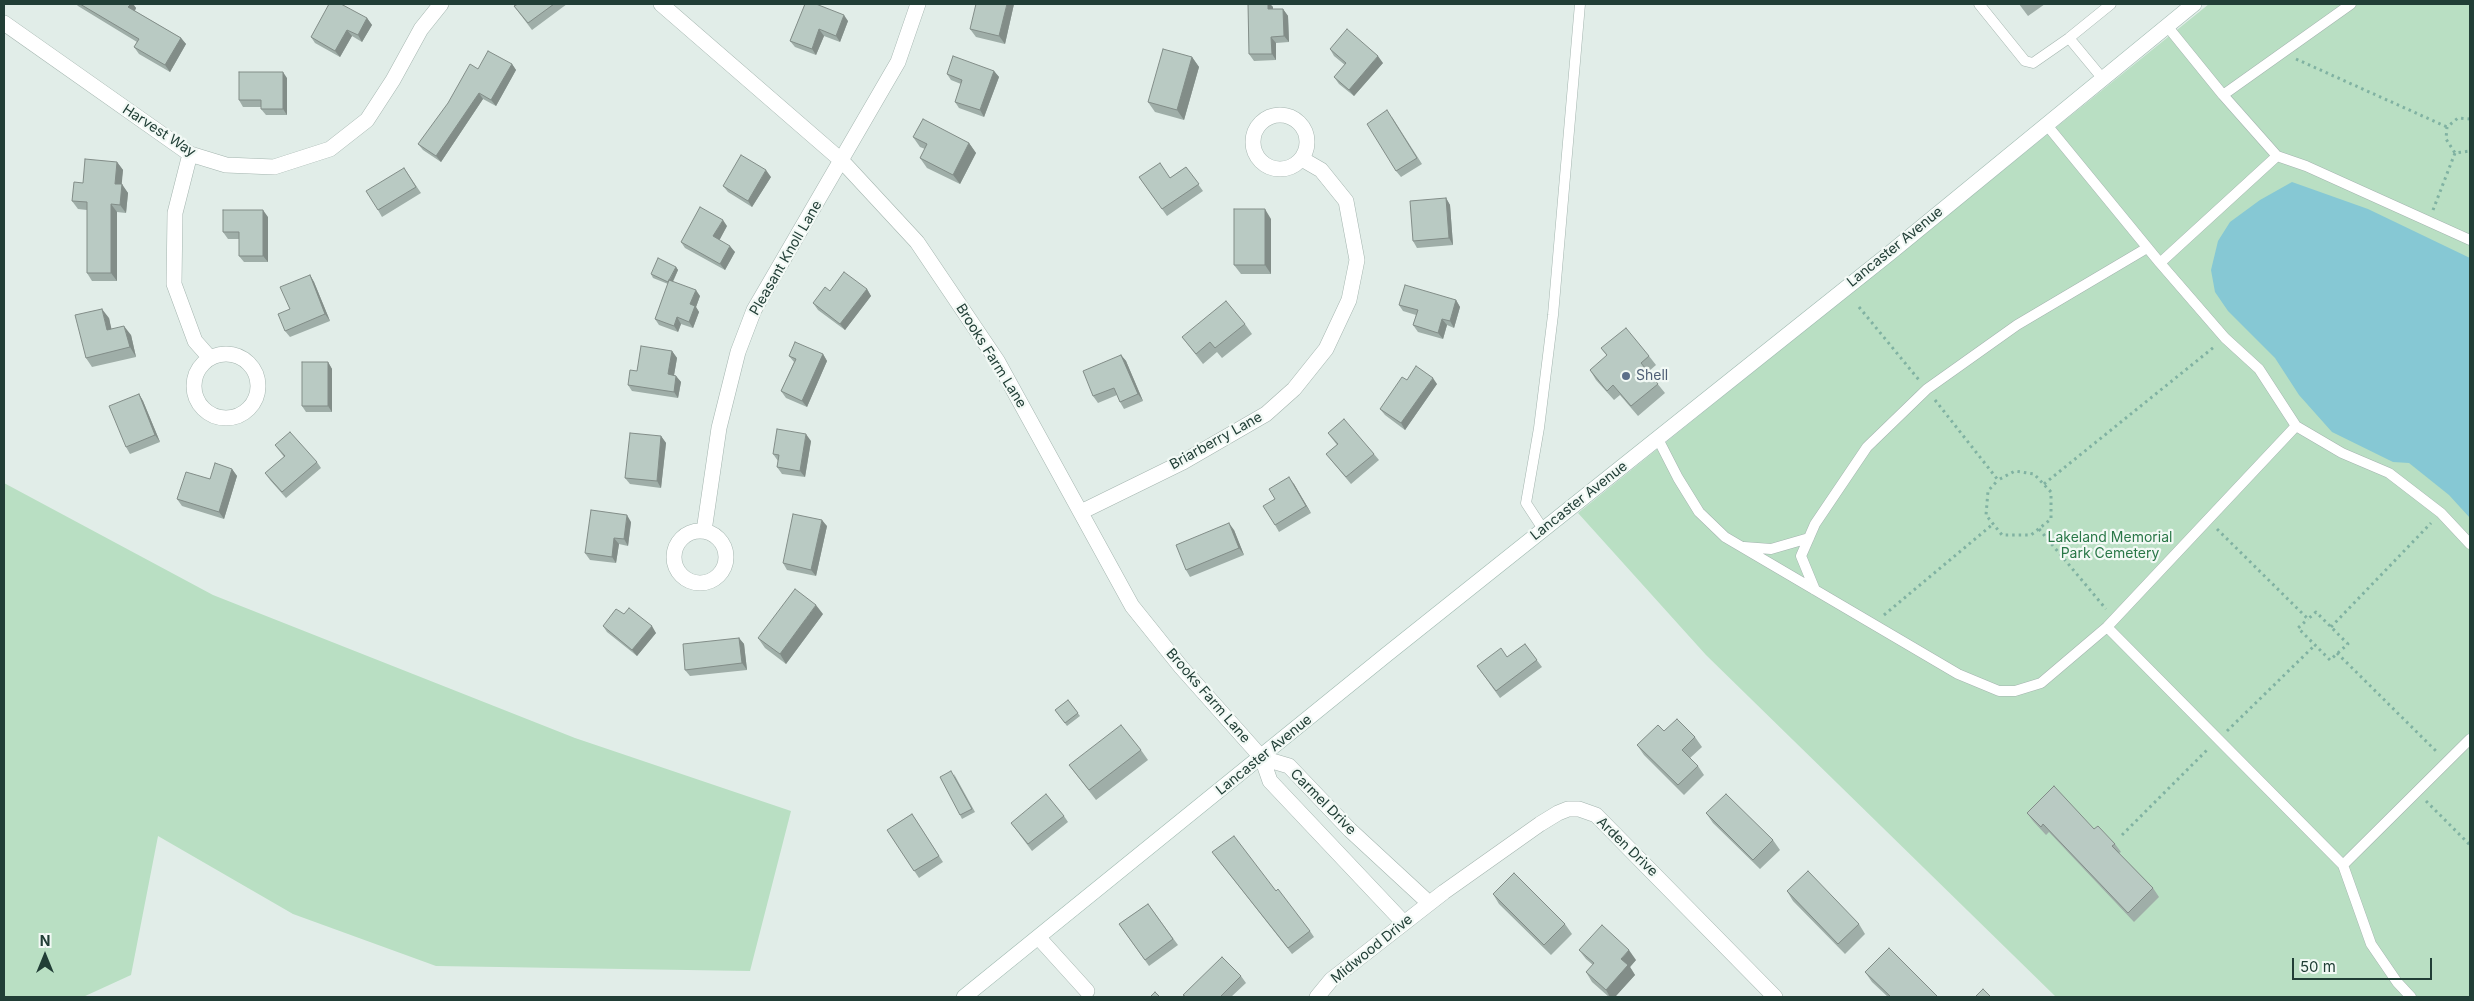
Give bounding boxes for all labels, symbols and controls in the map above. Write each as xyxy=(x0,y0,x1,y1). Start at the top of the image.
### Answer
street label: Harvest Way xyxy=(119,101,199,161)
street label: Pleasant Knoll Lane xyxy=(746,198,826,318)
street label: Lancaster Avenue xyxy=(1844,203,1946,291)
street label: Brooks Farm Lane xyxy=(952,301,1030,411)
place label: Shell xyxy=(1636,368,1668,384)
marker: Shell xyxy=(1620,370,1632,382)
street label: Briarberry Lane xyxy=(1167,409,1265,473)
street label: Lancaster Avenue xyxy=(1527,458,1631,544)
park label: Lakeland Memorial Park Cemetery xyxy=(2048,530,2172,562)
street label: Brooks Farm Lane xyxy=(1162,645,1254,747)
street label: Lancaster Avenue xyxy=(1213,711,1315,799)
street label: Carmel Drive xyxy=(1287,766,1359,838)
street label: Arden Drive xyxy=(1593,814,1661,880)
street label: Midwood Drive xyxy=(1328,911,1416,987)
north arrow xyxy=(20,931,70,981)
text: N xyxy=(40,932,50,949)
scale bar xyxy=(2294,948,2434,980)
text: 50 m xyxy=(2300,957,2336,976)

